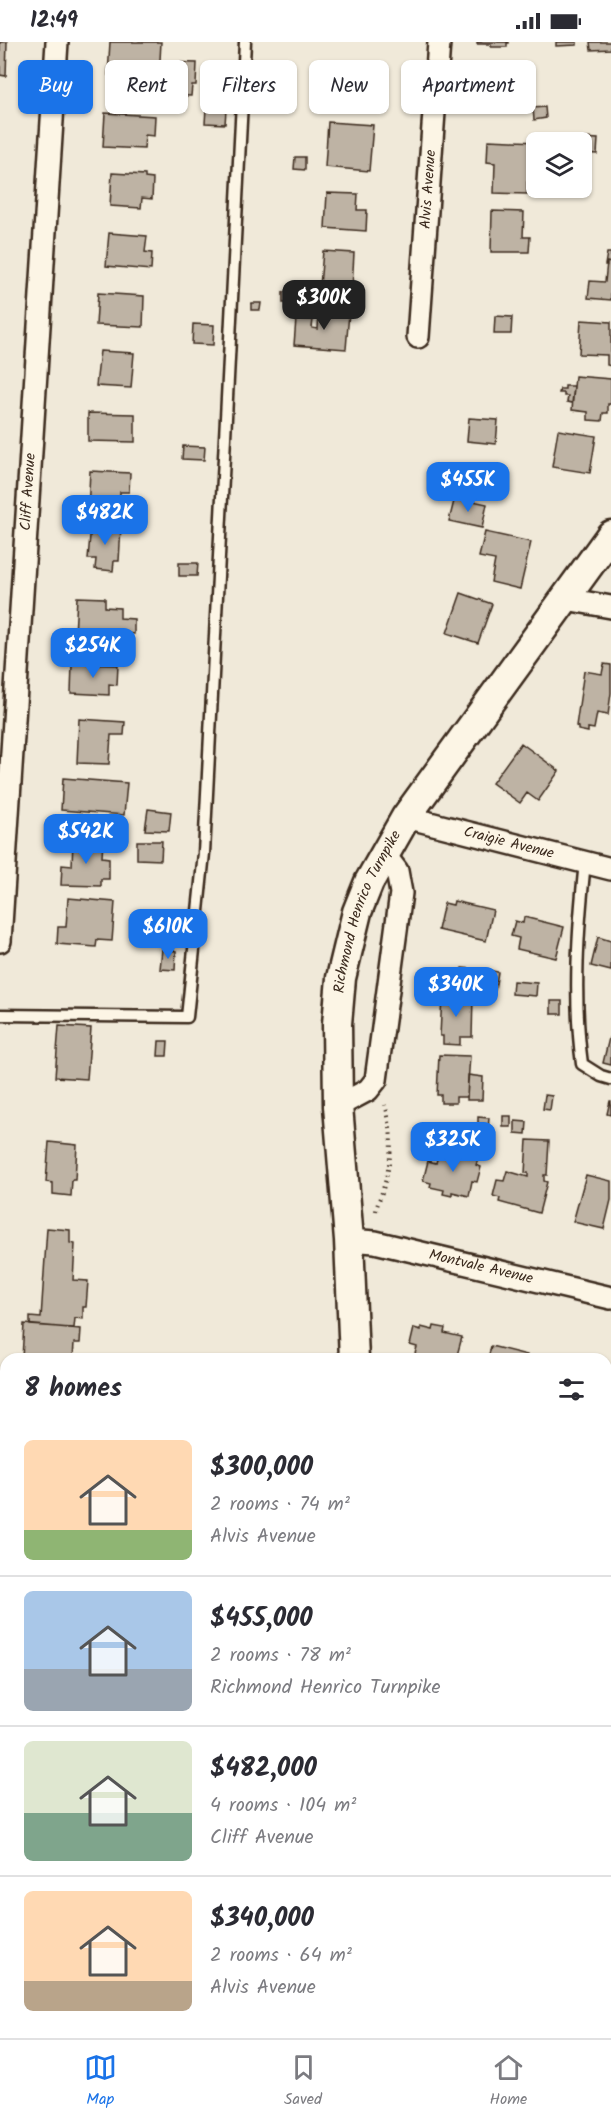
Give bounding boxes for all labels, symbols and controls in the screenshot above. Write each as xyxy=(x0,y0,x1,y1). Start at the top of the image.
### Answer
text: 12:49 xyxy=(30,4,78,39)
chip: Buy xyxy=(18,60,93,114)
chip: Rent xyxy=(105,60,188,114)
chip: Filters xyxy=(200,60,297,114)
chip: New xyxy=(309,60,389,114)
chip: Apartment xyxy=(401,60,536,114)
map controls xyxy=(526,132,592,198)
button: layers xyxy=(526,132,592,198)
street label: Alvis Avenue xyxy=(414,149,443,230)
pin: $300K xyxy=(282,280,366,331)
text: $300K xyxy=(296,283,352,315)
street label: Cliff Avenue xyxy=(14,452,43,531)
pin: $455K xyxy=(426,462,510,513)
text: $455K xyxy=(440,465,496,497)
pin: $482K xyxy=(63,495,147,546)
text: $482K xyxy=(76,498,134,530)
pin: $254K xyxy=(51,628,135,679)
text: $254K xyxy=(65,631,121,663)
pin: $542K xyxy=(44,814,128,865)
text: $542K xyxy=(58,817,114,849)
street label: Craigie Avenue xyxy=(461,820,557,866)
street label: Richmond Henrico Turnpike xyxy=(328,826,408,994)
pin: $610K xyxy=(126,909,210,960)
text: $610K xyxy=(142,912,194,944)
pin: $340K xyxy=(414,967,498,1018)
text: $340K xyxy=(428,970,484,1002)
pin: $325K xyxy=(411,1122,495,1173)
text: $325K xyxy=(425,1125,481,1157)
street label: Montvale Avenue xyxy=(426,1243,536,1291)
text: 8 homes xyxy=(24,1368,122,1410)
icon: filters xyxy=(555,1373,588,1406)
text: $300,000 xyxy=(210,1447,313,1489)
icon: home xyxy=(72,1464,144,1536)
text: 2 rooms · 74 m² xyxy=(210,1489,350,1521)
text: Alvis Avenue xyxy=(210,1521,316,1553)
text: $455,000 xyxy=(210,1598,313,1640)
icon: home xyxy=(72,1615,144,1687)
text: 2 rooms · 78 m² xyxy=(210,1640,351,1672)
text: Richmond Henrico Turnpike xyxy=(210,1672,440,1704)
text: $482,000 xyxy=(210,1748,317,1790)
icon: home xyxy=(72,1765,144,1837)
text: 4 rooms · 104 m² xyxy=(210,1790,356,1822)
text: Cliff Avenue xyxy=(210,1822,314,1854)
text: $340,000 xyxy=(210,1898,314,1940)
icon: home xyxy=(72,1915,144,1987)
text: 2 rooms · 64 m² xyxy=(210,1940,352,1972)
text: Alvis Avenue xyxy=(210,1972,316,2004)
tab: Map xyxy=(84,2051,117,2112)
tab: Saved xyxy=(284,2051,322,2112)
tab: Home xyxy=(489,2051,527,2112)

